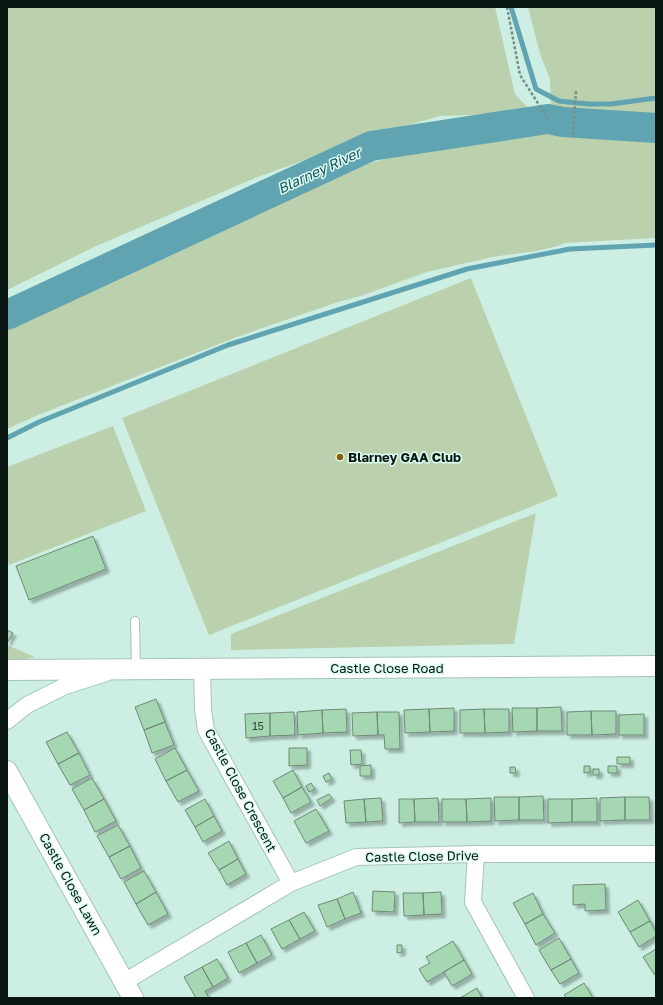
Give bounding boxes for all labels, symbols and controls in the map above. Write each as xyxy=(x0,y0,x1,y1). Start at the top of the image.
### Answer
water label: Blarney River xyxy=(275,142,365,197)
place label: Blarney GAA Club xyxy=(348,449,461,465)
marker: Blarney GAA Club xyxy=(335,452,345,462)
street label: Castle Close Road xyxy=(330,660,444,676)
house number: 15 xyxy=(252,719,264,732)
street label: Castle Close Crescent xyxy=(202,726,280,854)
street label: Castle Close Lawn xyxy=(36,830,106,938)
street label: Castle Close Drive xyxy=(365,847,479,865)

